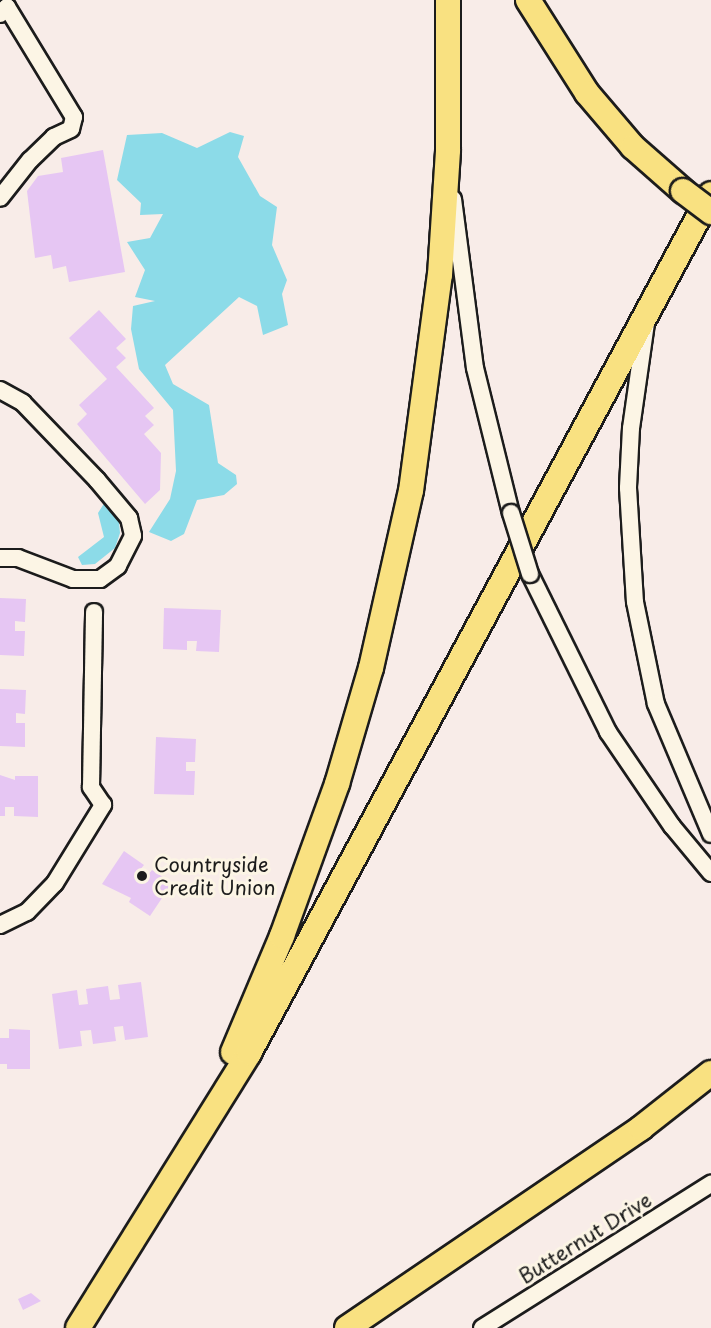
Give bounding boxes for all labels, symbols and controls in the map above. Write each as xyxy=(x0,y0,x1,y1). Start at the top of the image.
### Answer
place label: Countryside Credit Union xyxy=(154,852,277,899)
marker: Countryside Credit Union xyxy=(135,869,149,883)
street label: Butternut Drive xyxy=(515,1188,655,1288)

